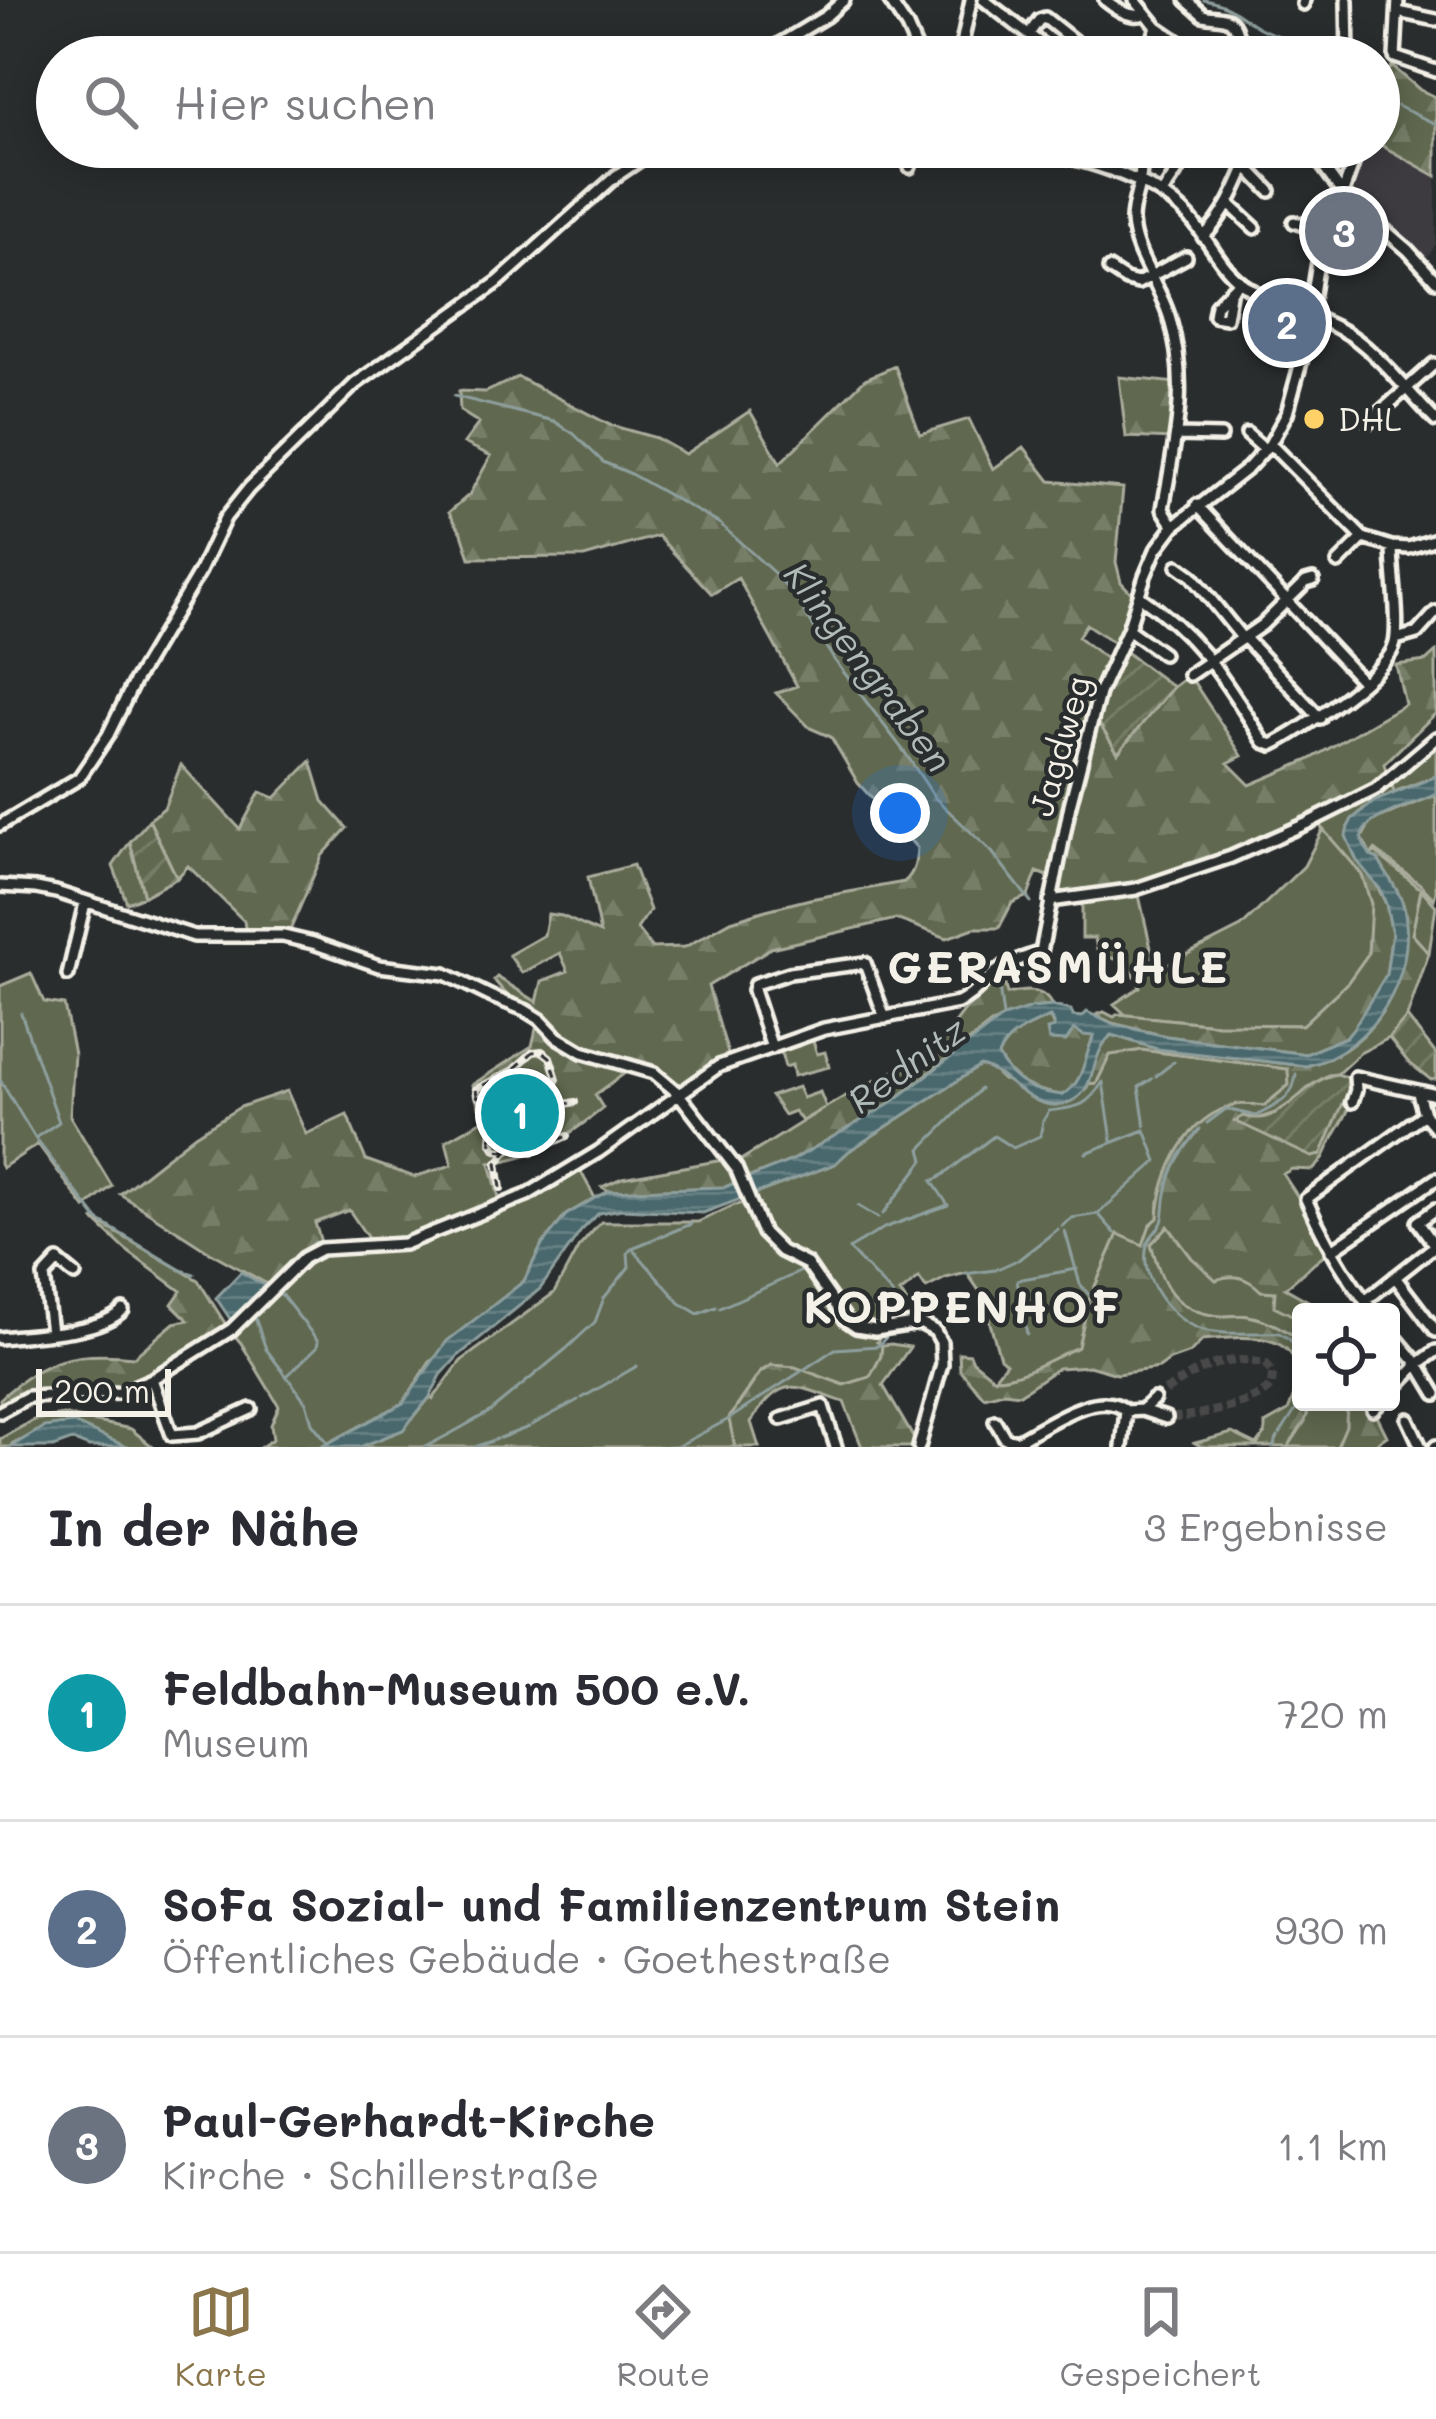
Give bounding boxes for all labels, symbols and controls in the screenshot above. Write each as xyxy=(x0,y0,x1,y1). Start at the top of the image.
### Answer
search box xyxy=(36,36,1400,168)
icon: search xyxy=(78,69,144,135)
text: Hier suchen xyxy=(174,73,436,131)
pin: 3 xyxy=(1305,186,1383,276)
pin: 2 xyxy=(1248,278,1326,368)
place label: DHL xyxy=(1338,396,1402,439)
marker: DHL xyxy=(1301,406,1327,432)
water label: Klingengraben xyxy=(775,552,964,781)
street label: Jagdweg xyxy=(1018,670,1099,821)
your location xyxy=(870,783,930,843)
district label: GERASMÜHLE xyxy=(887,936,1231,994)
water label: Rednitz xyxy=(838,1005,975,1122)
pin: 1 xyxy=(481,1068,559,1158)
district label: KOPPENHOF xyxy=(803,1276,1123,1334)
map controls xyxy=(1292,1303,1400,1411)
button: locate xyxy=(1292,1303,1400,1411)
scale bar xyxy=(36,1363,171,1416)
text: 200 m xyxy=(54,1368,150,1411)
text: In der Nähe xyxy=(48,1492,359,1559)
text: 3 Ergebnisse xyxy=(1144,1500,1388,1551)
text: Feldbahn-Museum 500 e.V. xyxy=(162,1658,751,1716)
text: 1 xyxy=(78,1687,96,1738)
text: 720 m xyxy=(1277,1687,1388,1738)
text: Museum xyxy=(162,1716,310,1767)
text: SoFa Sozial- und Familienzentrum Stein xyxy=(162,1874,1060,1932)
text: 2 xyxy=(76,1903,98,1954)
text: 930 m xyxy=(1274,1903,1388,1954)
text: Öffentliches Gebäude · Goethestraße xyxy=(162,1932,891,1983)
text: Paul-Gerhardt-Kirche xyxy=(162,2090,655,2148)
text: 3 xyxy=(75,2119,99,2170)
text: 1.1 km xyxy=(1277,2119,1388,2170)
text: Kirche · Schillerstraße xyxy=(162,2148,599,2199)
tab: Karte xyxy=(175,2279,267,2394)
tab: Route xyxy=(617,2279,710,2394)
tab: Gespeichert xyxy=(1060,2279,1261,2394)

